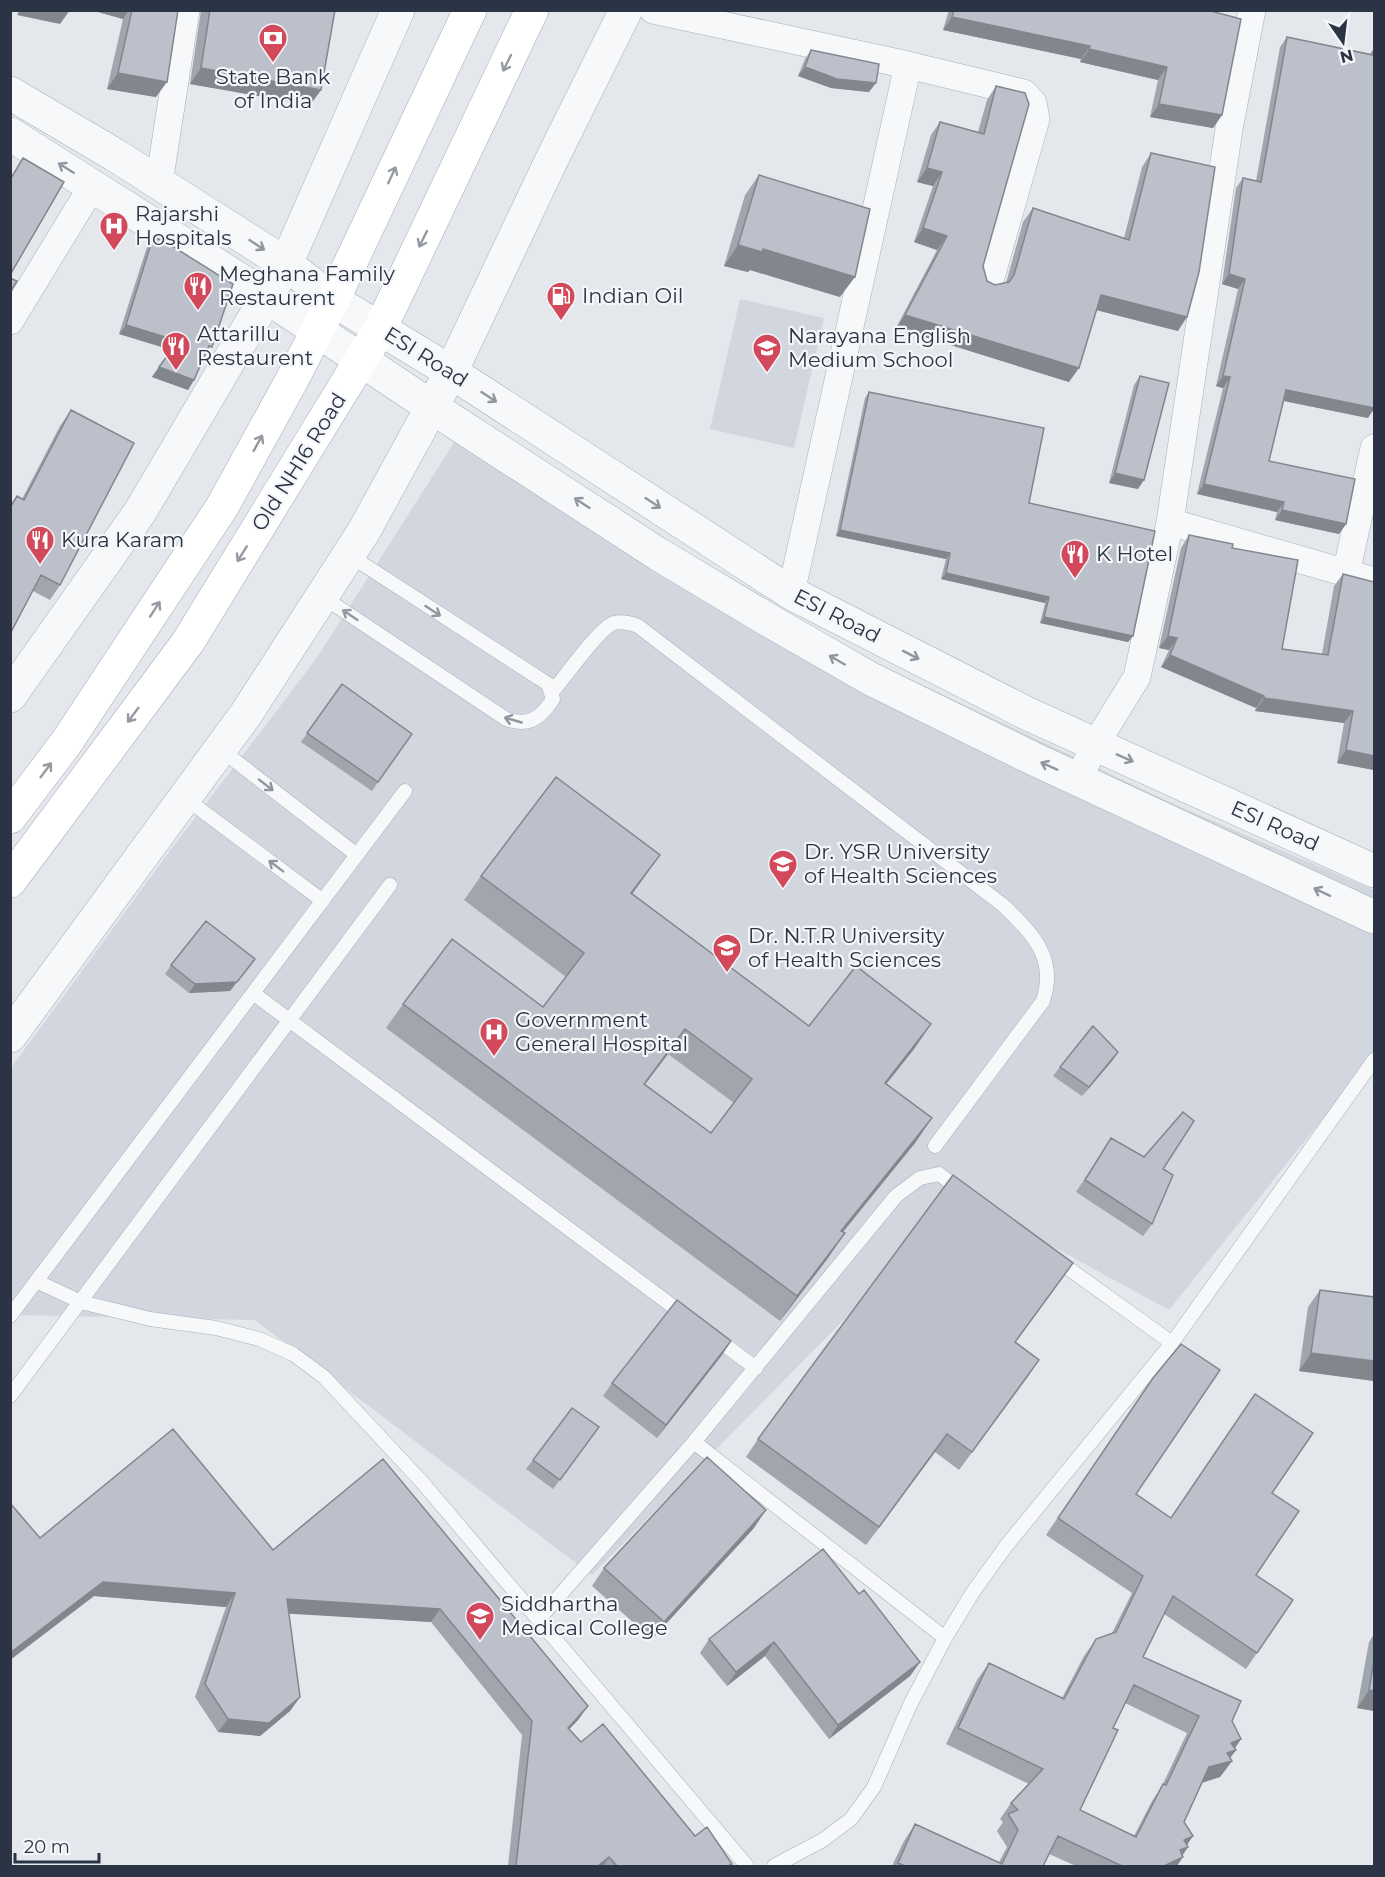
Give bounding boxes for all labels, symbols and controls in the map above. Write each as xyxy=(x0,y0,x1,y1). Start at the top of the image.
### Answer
north arrow xyxy=(1313,12,1373,72)
bank icon: State Bank of India xyxy=(257,22,289,64)
text: N xyxy=(1338,45,1355,67)
one-way arrow xyxy=(500,54,512,72)
place label: State Bank of India xyxy=(216,64,331,113)
one-way arrow xyxy=(58,162,75,174)
one-way arrow xyxy=(386,166,398,184)
place label: Rajarshi Hospitals xyxy=(135,201,232,250)
hospital icon: Rajarshi Hospitals xyxy=(98,210,130,252)
one-way arrow xyxy=(416,230,428,248)
one-way arrow xyxy=(248,239,265,252)
place label: Meghana Family Restaurent xyxy=(219,261,396,310)
restaurant icon: Meghana Family Restaurent xyxy=(182,270,214,312)
fuel station icon: Indian Oil xyxy=(545,280,577,322)
place label: Indian Oil xyxy=(582,283,683,308)
place label: Attarillu Restaurent xyxy=(197,321,313,370)
street label: ESI Road xyxy=(380,321,473,392)
place label: Narayana English Medium School xyxy=(788,323,971,372)
restaurant icon: Attarillu Restaurent xyxy=(160,330,192,372)
school or university icon: Narayana English Medium School xyxy=(751,332,783,374)
street label: Old NH16 Road xyxy=(246,388,351,535)
one-way arrow xyxy=(481,391,497,403)
one-way arrow xyxy=(252,435,264,452)
one-way arrow xyxy=(574,497,590,509)
one-way arrow xyxy=(644,498,661,510)
restaurant icon: Kura Karam xyxy=(24,524,56,566)
place label: Kura Karam xyxy=(61,527,184,552)
restaurant icon: K Hotel xyxy=(1059,538,1091,580)
place label: K Hotel xyxy=(1096,541,1173,566)
one-way arrow xyxy=(236,545,248,562)
street label: ESI Road xyxy=(790,583,885,648)
one-way arrow xyxy=(149,601,161,617)
one-way arrow xyxy=(424,605,441,617)
one-way arrow xyxy=(342,609,359,621)
one-way arrow xyxy=(902,650,920,661)
one-way arrow xyxy=(829,654,847,665)
one-way arrow xyxy=(127,707,140,723)
one-way arrow xyxy=(504,714,523,725)
one-way arrow xyxy=(1115,753,1133,764)
one-way arrow xyxy=(1041,760,1059,772)
one-way arrow xyxy=(39,763,52,779)
one-way arrow xyxy=(258,779,274,792)
street label: ESI Road xyxy=(1227,795,1323,856)
place label: Dr. YSR University of Health Sciences xyxy=(804,839,997,888)
school or university icon: Dr. YSR University of Health Sciences xyxy=(767,848,799,890)
one-way arrow xyxy=(268,860,284,872)
one-way arrow xyxy=(1313,885,1331,897)
place label: Dr. N.T.R University of Health Sciences xyxy=(748,923,945,972)
school or university icon: Dr. N.T.R University of Health Sciences xyxy=(711,932,743,974)
place label: Government General Hospital xyxy=(515,1007,688,1056)
hospital icon: Government General Hospital xyxy=(478,1016,510,1058)
place label: Siddhartha Medical College xyxy=(501,1591,668,1640)
school or university icon: Siddhartha Medical College xyxy=(464,1600,496,1642)
scale bar xyxy=(15,1826,99,1864)
text: 20 m xyxy=(24,1836,70,1858)

